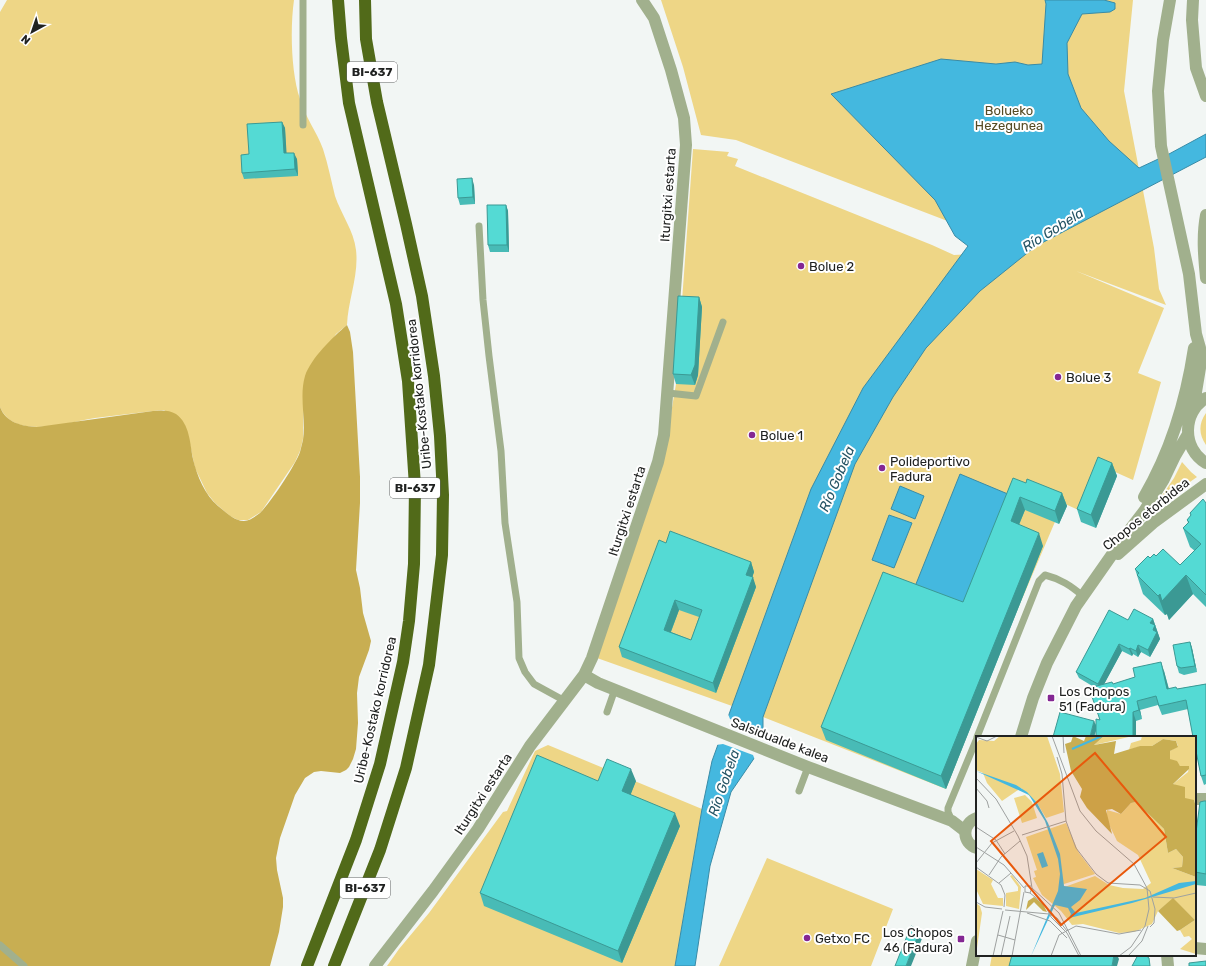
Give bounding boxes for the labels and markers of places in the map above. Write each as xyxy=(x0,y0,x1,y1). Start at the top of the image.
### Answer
place label: Bolue 2 xyxy=(809,259,854,274)
marker: Bolue 2 xyxy=(796,261,806,271)
place label: Bolue 3 xyxy=(1066,370,1112,385)
marker: Bolue 3 xyxy=(1053,372,1063,382)
place label: Bolue 1 xyxy=(760,428,803,443)
marker: Bolue 1 xyxy=(747,430,757,440)
place label: Polideportivo Fadura xyxy=(890,454,970,484)
marker: Polideportivo Fadura xyxy=(877,463,887,473)
place label: Los Chopos 51 (Fadura) xyxy=(1059,684,1130,714)
marker: Los Chopos 51 (Fadura) xyxy=(1046,693,1056,703)
place label: Los Chopos 46 (Fadura) xyxy=(883,925,953,955)
place label: Getxo FC xyxy=(815,931,870,946)
marker: Getxo FC xyxy=(802,933,812,943)
marker: Los Chopos 46 (Fadura) xyxy=(956,934,966,944)

